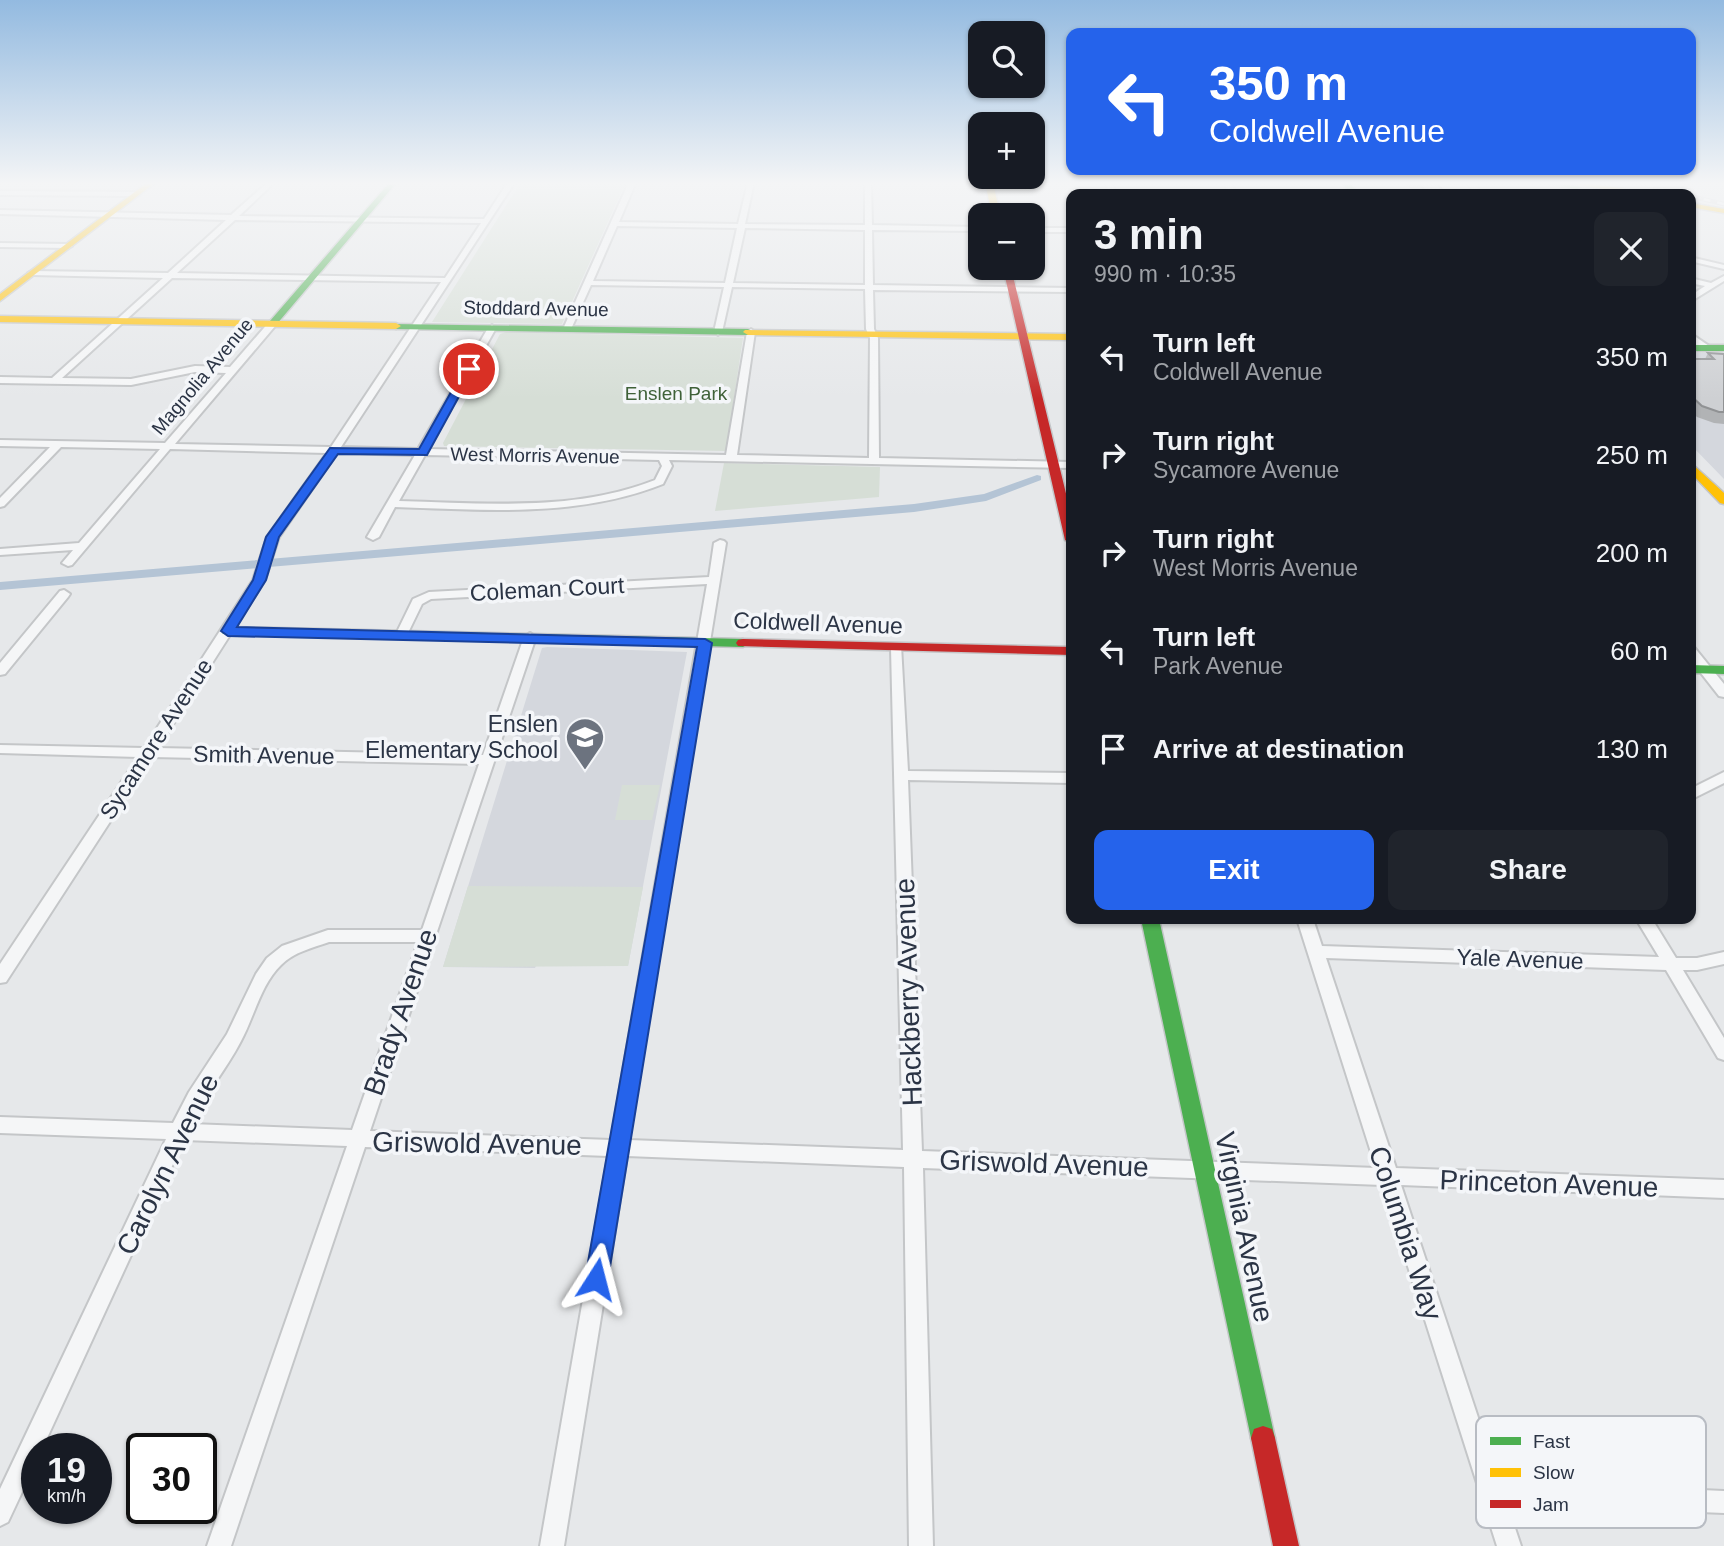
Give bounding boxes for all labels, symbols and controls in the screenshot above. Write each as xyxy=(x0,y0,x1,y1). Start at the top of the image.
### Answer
map controls xyxy=(968,21,1045,280)
button: search xyxy=(968,21,1045,98)
icon: left xyxy=(1094,56,1185,147)
text: 350 m xyxy=(1209,56,1348,110)
button: + xyxy=(968,112,1045,189)
text: Coldwell Avenue xyxy=(1209,113,1445,149)
button: − xyxy=(968,203,1045,280)
text: 3 min xyxy=(1094,211,1204,258)
button: close xyxy=(1594,212,1668,286)
text: 990 m · 10:35 xyxy=(1094,261,1236,287)
street label: Stoddard Avenue xyxy=(463,297,609,320)
street label: Magnolia Avenue xyxy=(148,314,257,439)
text: Turn left xyxy=(1153,328,1255,358)
icon: left xyxy=(1094,338,1132,376)
pin xyxy=(439,339,499,399)
text: 350 m xyxy=(1596,342,1668,372)
icon: arrive xyxy=(450,350,488,388)
text: Coldwell Avenue xyxy=(1153,359,1323,385)
park label: Enslen Park xyxy=(625,383,728,404)
text: Turn right xyxy=(1153,426,1274,456)
icon: right xyxy=(1094,436,1132,474)
text: 250 m xyxy=(1596,440,1668,470)
street label: West Morris Avenue xyxy=(450,444,620,467)
text: Sycamore Avenue xyxy=(1153,457,1339,483)
text: Turn right xyxy=(1153,524,1274,554)
icon: right xyxy=(1094,534,1132,572)
text: 200 m xyxy=(1596,538,1668,568)
text: West Morris Avenue xyxy=(1153,555,1358,581)
street label: Coleman Court xyxy=(469,572,626,606)
street label: Coldwell Avenue xyxy=(733,607,903,639)
text: Turn left xyxy=(1153,622,1255,652)
icon: left xyxy=(1094,632,1132,670)
text: 60 m xyxy=(1610,636,1668,666)
text: Park Avenue xyxy=(1153,653,1283,679)
street label: Sycamore Avenue xyxy=(94,654,218,824)
place label: Enslen Elementary School xyxy=(365,711,558,763)
school or university icon: Enslen Elementary School xyxy=(564,716,606,771)
icon: arrive xyxy=(1094,730,1132,768)
text: Arrive at destination xyxy=(1153,734,1404,764)
text: 130 m xyxy=(1596,734,1668,764)
street label: Smith Avenue xyxy=(193,741,335,769)
button: Exit xyxy=(1094,830,1374,910)
button: Share xyxy=(1388,830,1668,910)
street label: Hackberry Avenue xyxy=(889,877,928,1107)
street label: Brady Avenue xyxy=(358,925,443,1099)
street label: Yale Avenue xyxy=(1456,944,1584,974)
street label: Carolyn Avenue xyxy=(110,1069,225,1260)
street label: Griswold Avenue xyxy=(372,1126,582,1161)
street label: Virginia Avenue xyxy=(1209,1129,1280,1325)
street label: Columbia Way xyxy=(1363,1142,1448,1324)
street label: Griswold Avenue xyxy=(939,1144,1149,1183)
street label: Princeton Avenue xyxy=(1439,1164,1659,1203)
position arrow xyxy=(559,1242,633,1316)
legend xyxy=(1476,1416,1706,1528)
text: Fast xyxy=(1533,1431,1571,1452)
speed limit sign: 30 xyxy=(126,1433,217,1524)
text: 19 xyxy=(47,1450,86,1489)
text: Slow xyxy=(1533,1462,1574,1483)
text: km/h xyxy=(47,1486,86,1506)
text: Jam xyxy=(1533,1494,1569,1515)

